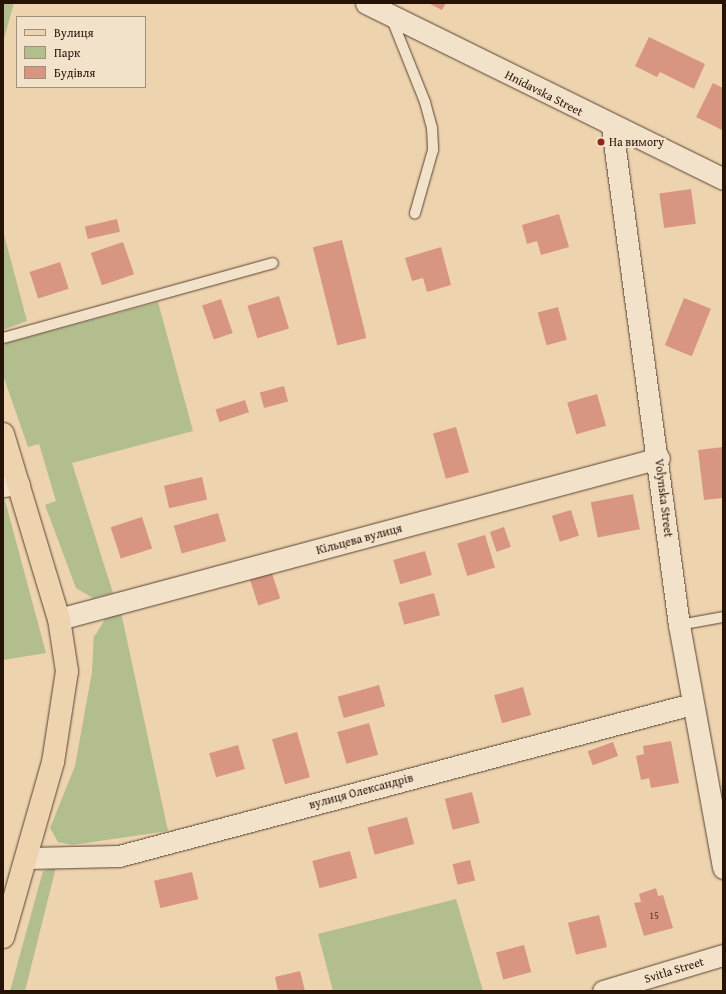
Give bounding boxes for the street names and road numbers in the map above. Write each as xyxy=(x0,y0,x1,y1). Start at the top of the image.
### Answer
street label: Hnidavska Street xyxy=(503,67,585,119)
street label: Volynska Street xyxy=(652,458,676,538)
street label: Кільцева вулиця xyxy=(314,521,404,557)
street label: вулиця Олександрів xyxy=(307,770,415,812)
street label: Svitla Street xyxy=(642,954,706,986)

